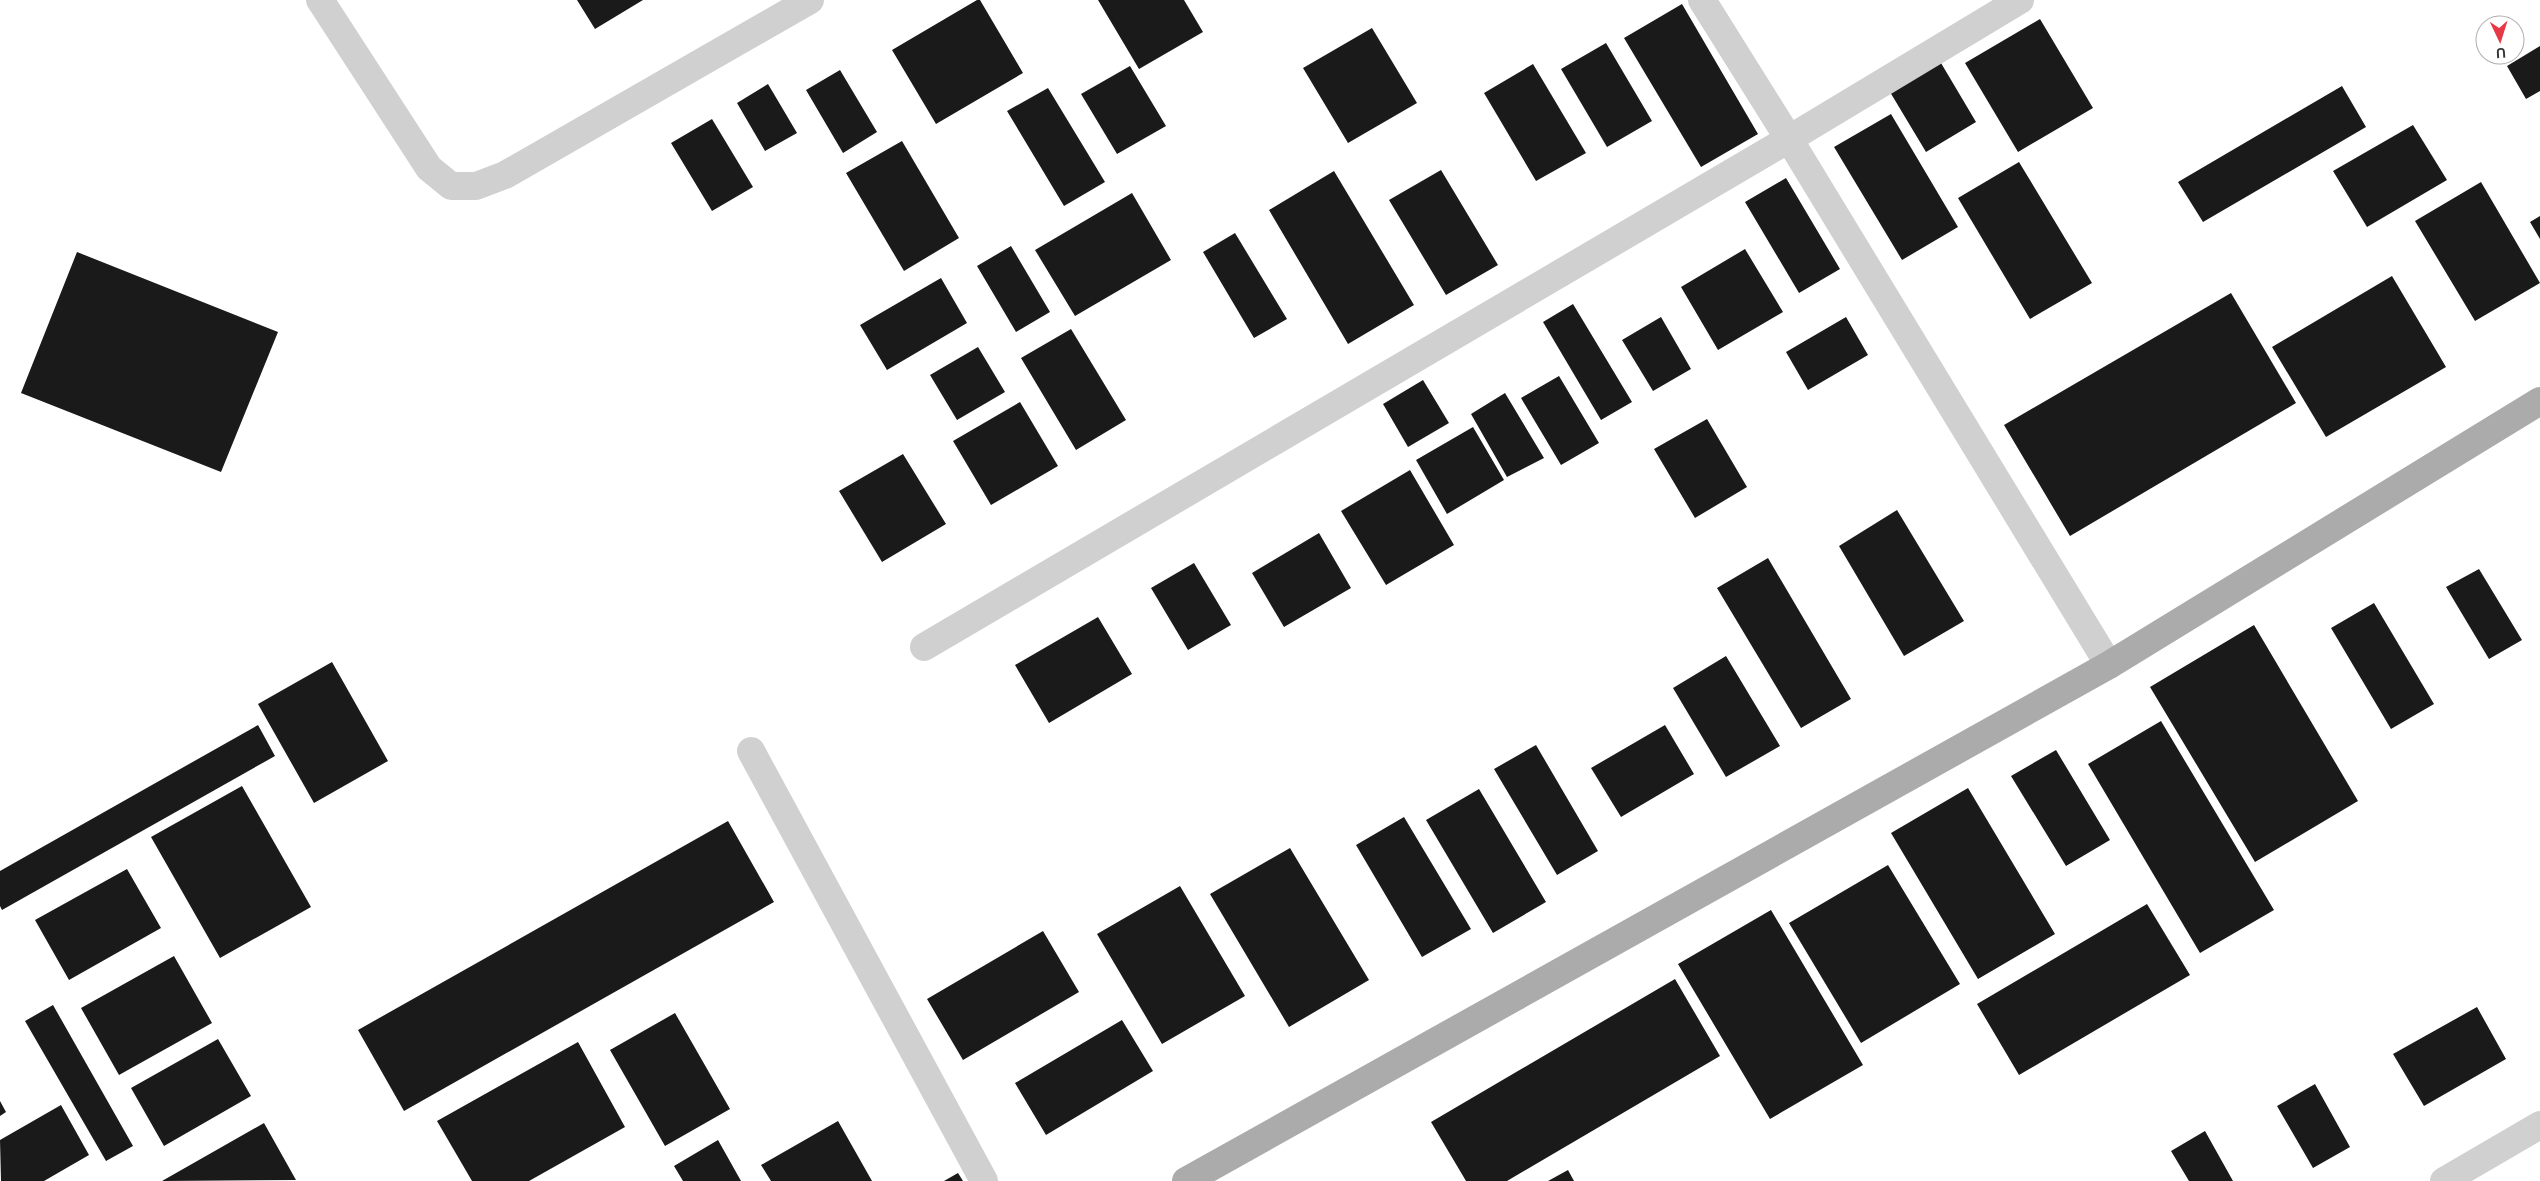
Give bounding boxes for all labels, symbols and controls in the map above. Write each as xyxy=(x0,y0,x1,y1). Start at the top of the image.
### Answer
north arrow xyxy=(2475,15,2525,65)
text: U xyxy=(2495,44,2506,61)

